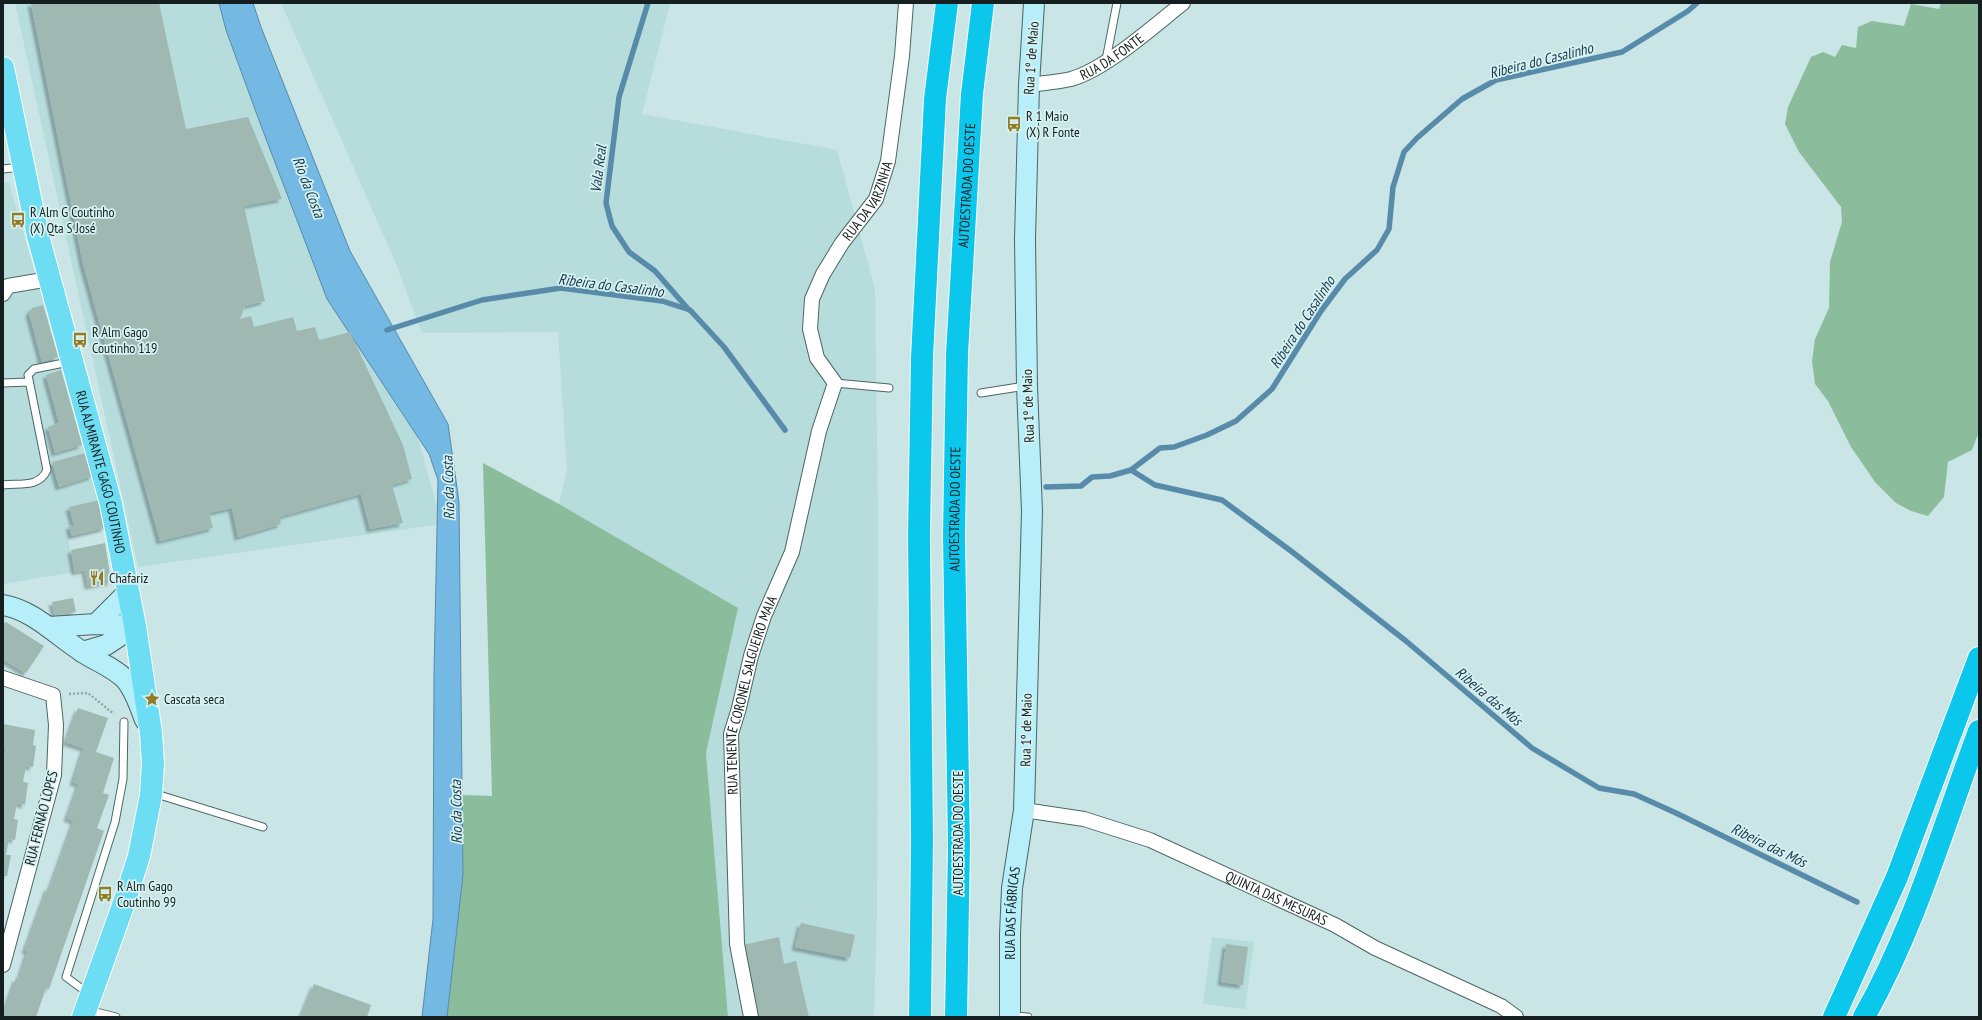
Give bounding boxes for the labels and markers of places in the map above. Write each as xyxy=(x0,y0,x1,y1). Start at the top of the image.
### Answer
place label: R 1 Maio (X) R Fonte xyxy=(1026,107,1080,141)
bus stop icon: R 1 Maio (X) R Fonte xyxy=(1005,115,1023,133)
place label: R Alm G Coutinho (X) Qta S José xyxy=(30,203,115,237)
bus stop icon: R Alm G Coutinho (X) Qta S José xyxy=(9,211,27,229)
place label: R Alm Gago Coutinho 119 xyxy=(92,323,157,357)
bus stop icon: R Alm Gago Coutinho 119 xyxy=(71,331,89,349)
restaurant icon: Chafariz xyxy=(88,569,106,587)
place label: Chafariz xyxy=(109,569,148,587)
place icon: Cascata seca xyxy=(143,690,161,708)
place label: Cascata seca xyxy=(164,690,225,708)
place label: R Alm Gago Coutinho 99 xyxy=(117,877,176,911)
bus stop icon: R Alm Gago Coutinho 99 xyxy=(96,885,114,903)

